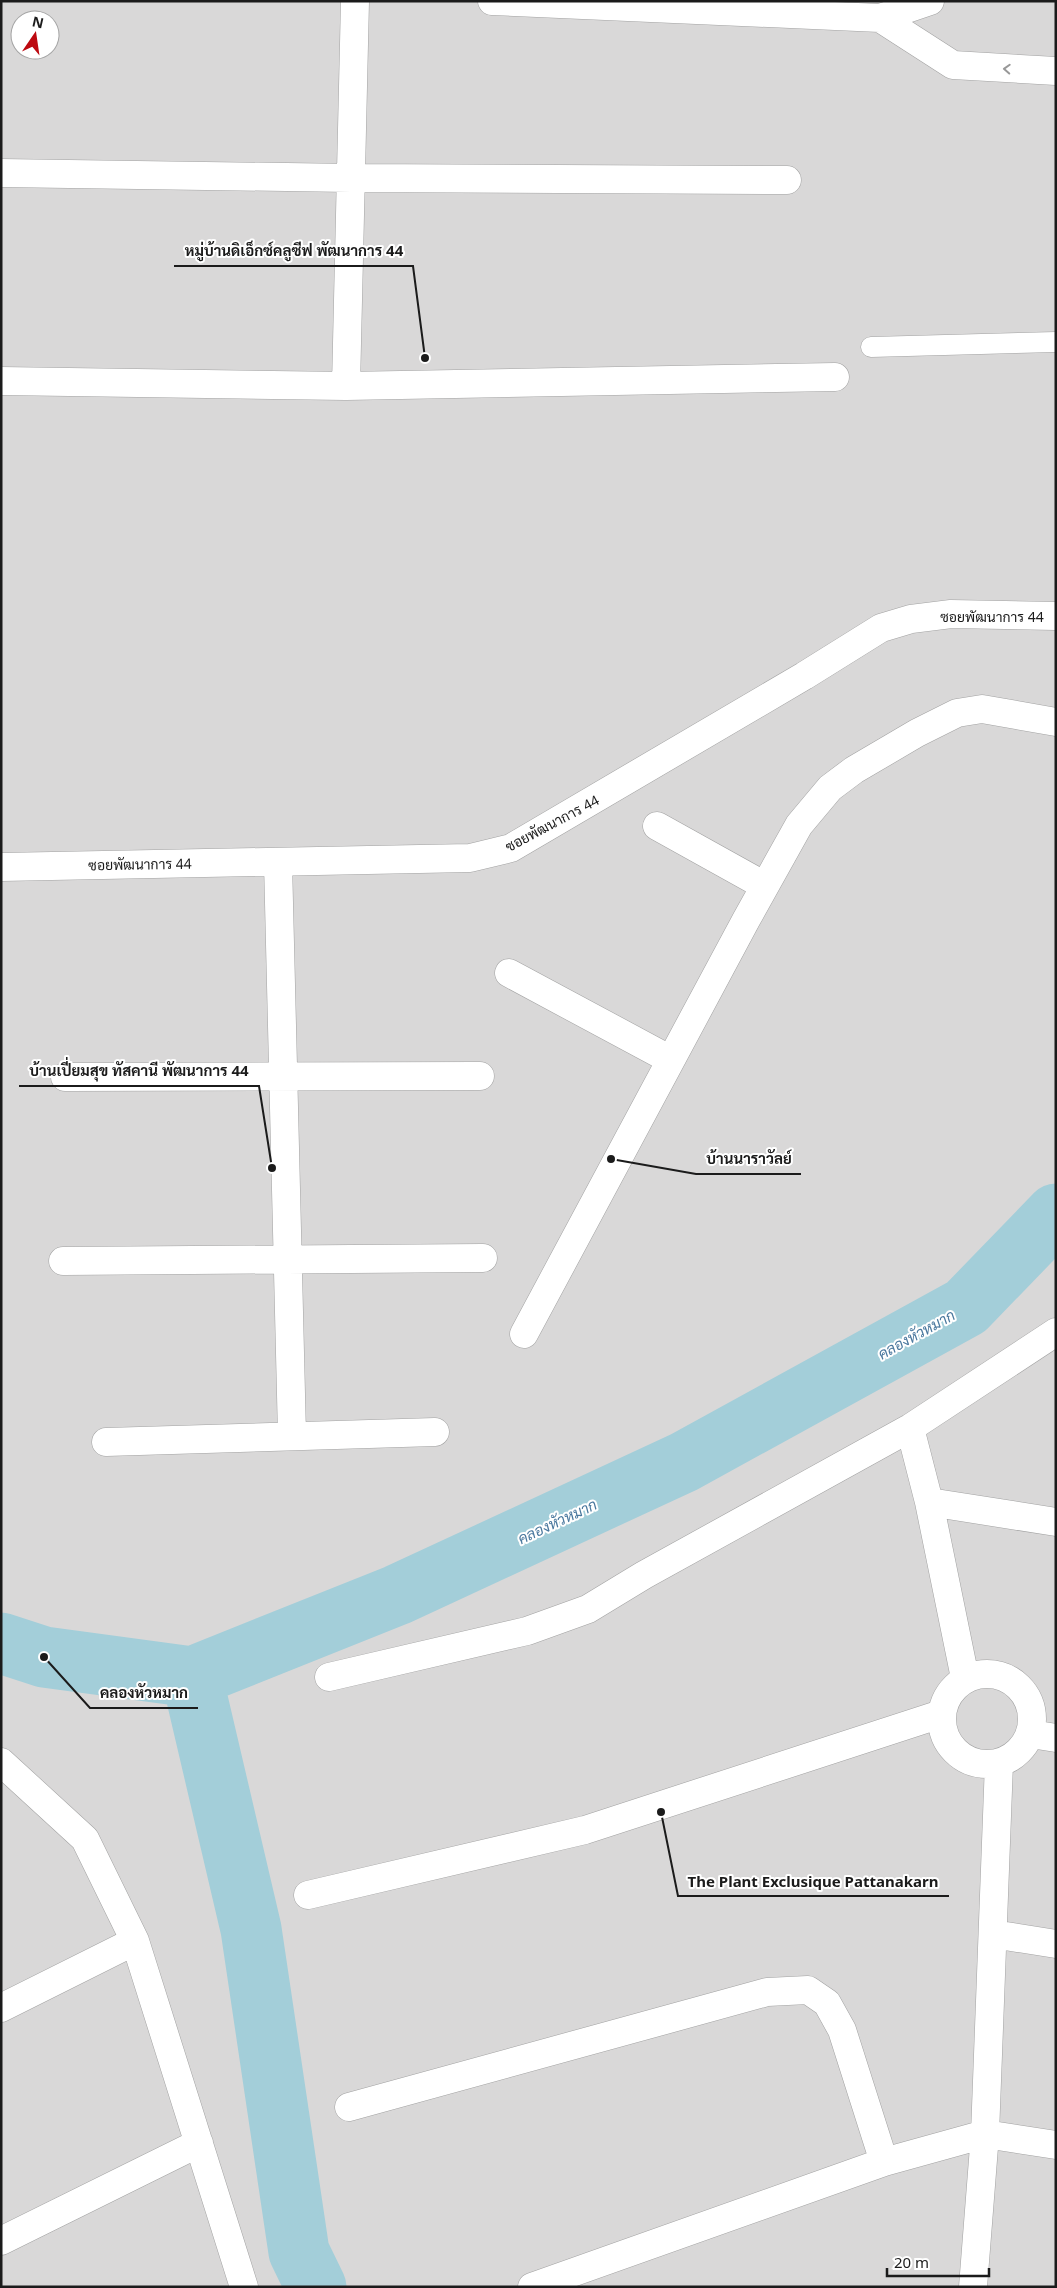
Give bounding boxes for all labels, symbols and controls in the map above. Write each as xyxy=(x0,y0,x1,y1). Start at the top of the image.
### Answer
north arrow xyxy=(10,10,60,60)
text: N xyxy=(30,11,46,32)
one-way arrow xyxy=(1003,63,1011,74)
callout: หมู่บ้านดิเอ็กซ์คลูซีฟ พัฒนาการ 44 xyxy=(174,236,413,266)
text: หมู่บ้านดิเอ็กซ์คลูซีฟ พัฒนาการ 44 xyxy=(185,240,404,262)
street label: ซอยพัฒนาการ 44 xyxy=(940,607,1044,626)
street label: ซอยพัฒนาการ 44 xyxy=(502,790,602,856)
street label: ซอยพัฒนาการ 44 xyxy=(88,854,192,874)
callout: บ้านเปี่ยมสุข ทัสคานี พัฒนาการ 44 xyxy=(19,1056,259,1086)
text: บ้านเปี่ยมสุข ทัสคานี พัฒนาการ 44 xyxy=(29,1056,249,1082)
callout: บ้านนาราวัลย์ xyxy=(696,1144,801,1174)
text: บ้านนาราวัลย์ xyxy=(706,1148,793,1168)
water label: คลองหัวหมาก xyxy=(874,1305,958,1363)
water label: คลองหัวหมาก xyxy=(514,1494,600,1548)
callout: คลองหัวหมาก xyxy=(90,1678,198,1708)
text: คลองหัวหมาก xyxy=(100,1682,188,1702)
callout: The Plant Exclusique Pattanakarn xyxy=(678,1866,949,1896)
text: The Plant Exclusique Pattanakarn xyxy=(688,1871,938,1891)
scale bar xyxy=(887,2246,990,2278)
text: 20 m xyxy=(894,2252,929,2272)

